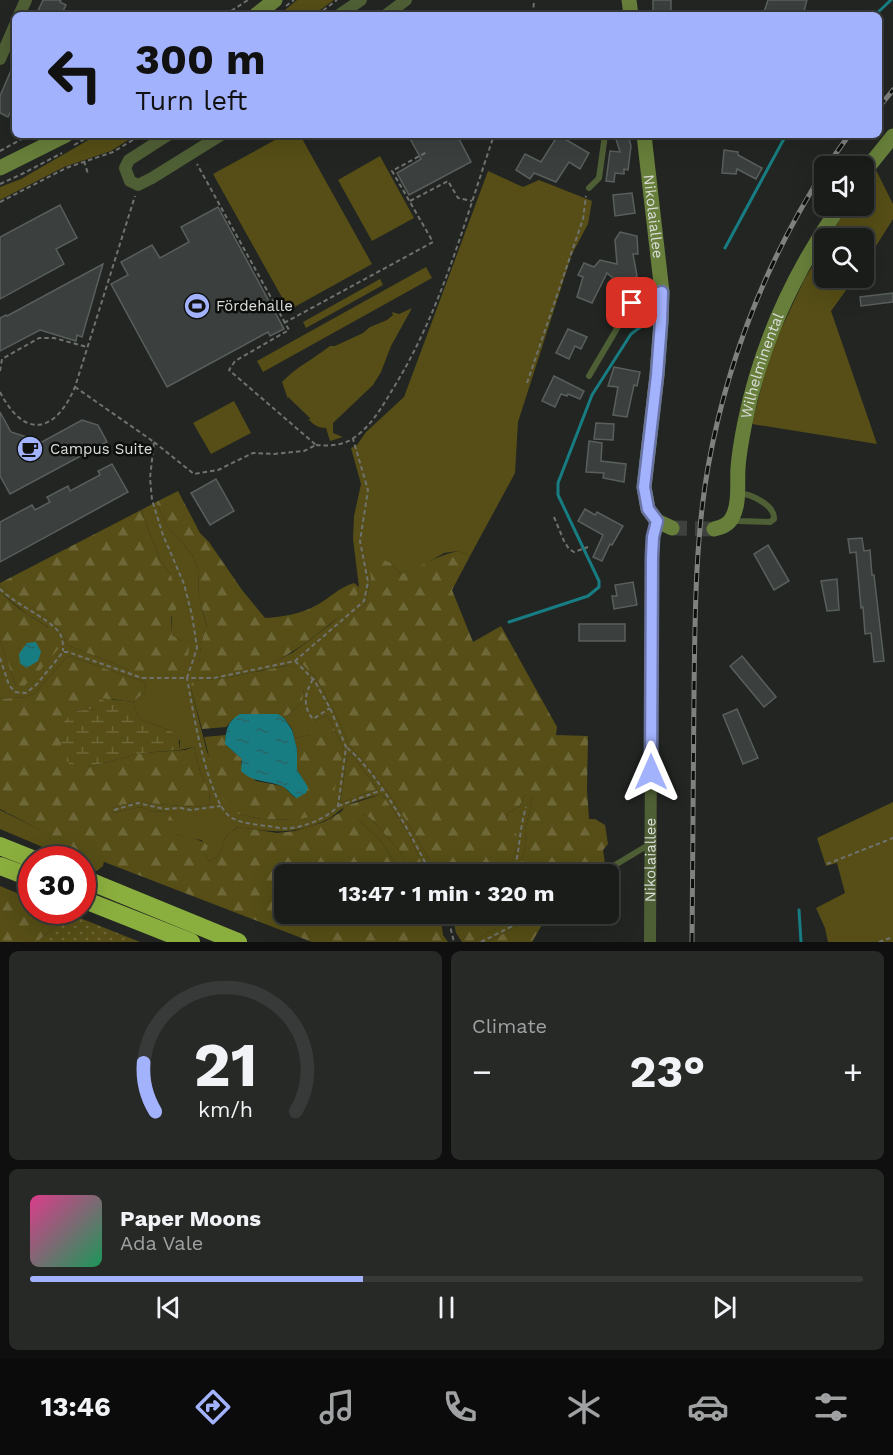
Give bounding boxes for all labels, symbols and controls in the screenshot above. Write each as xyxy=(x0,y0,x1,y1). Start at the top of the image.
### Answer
text: 300 m xyxy=(135,35,266,84)
icon: left xyxy=(36,36,114,114)
text: Turn left xyxy=(135,85,247,117)
map controls xyxy=(814,156,874,288)
button: sound xyxy=(814,156,874,216)
street label: Nikolaiallee xyxy=(640,174,667,259)
button: search xyxy=(814,228,874,288)
pin xyxy=(606,277,657,328)
icon: arrive xyxy=(615,286,648,319)
sports icon: Fördehalle xyxy=(182,291,212,321)
place label: Fördehalle xyxy=(216,297,293,315)
street label: Wilhelminental xyxy=(737,310,788,420)
cafe icon: Campus Suite xyxy=(15,434,45,464)
place label: Campus Suite xyxy=(50,440,152,458)
position arrow xyxy=(619,740,683,804)
street label: Nikolaiallee xyxy=(641,818,660,902)
speed limit sign: 30 xyxy=(18,846,96,924)
text: 13:47 · 1 min · 320 m xyxy=(338,881,555,906)
text: Climate xyxy=(472,1014,547,1038)
text: 21 xyxy=(193,1028,258,1101)
text: 23° xyxy=(630,1045,705,1098)
text: − xyxy=(472,1052,492,1091)
text: + xyxy=(843,1052,863,1091)
text: km/h xyxy=(198,1098,253,1123)
text: Paper Moons xyxy=(120,1206,261,1231)
text: Ada Vale xyxy=(120,1231,203,1255)
icon: previous xyxy=(152,1291,185,1324)
icon: pause xyxy=(430,1291,463,1324)
icon: next xyxy=(708,1291,741,1324)
icon: directions xyxy=(192,1386,234,1428)
icon: music xyxy=(316,1386,358,1428)
icon: phone xyxy=(439,1386,481,1428)
icon: climate xyxy=(563,1386,605,1428)
icon: car xyxy=(687,1386,729,1428)
icon: filters xyxy=(810,1386,852,1428)
text: 13:46 xyxy=(41,1391,111,1423)

